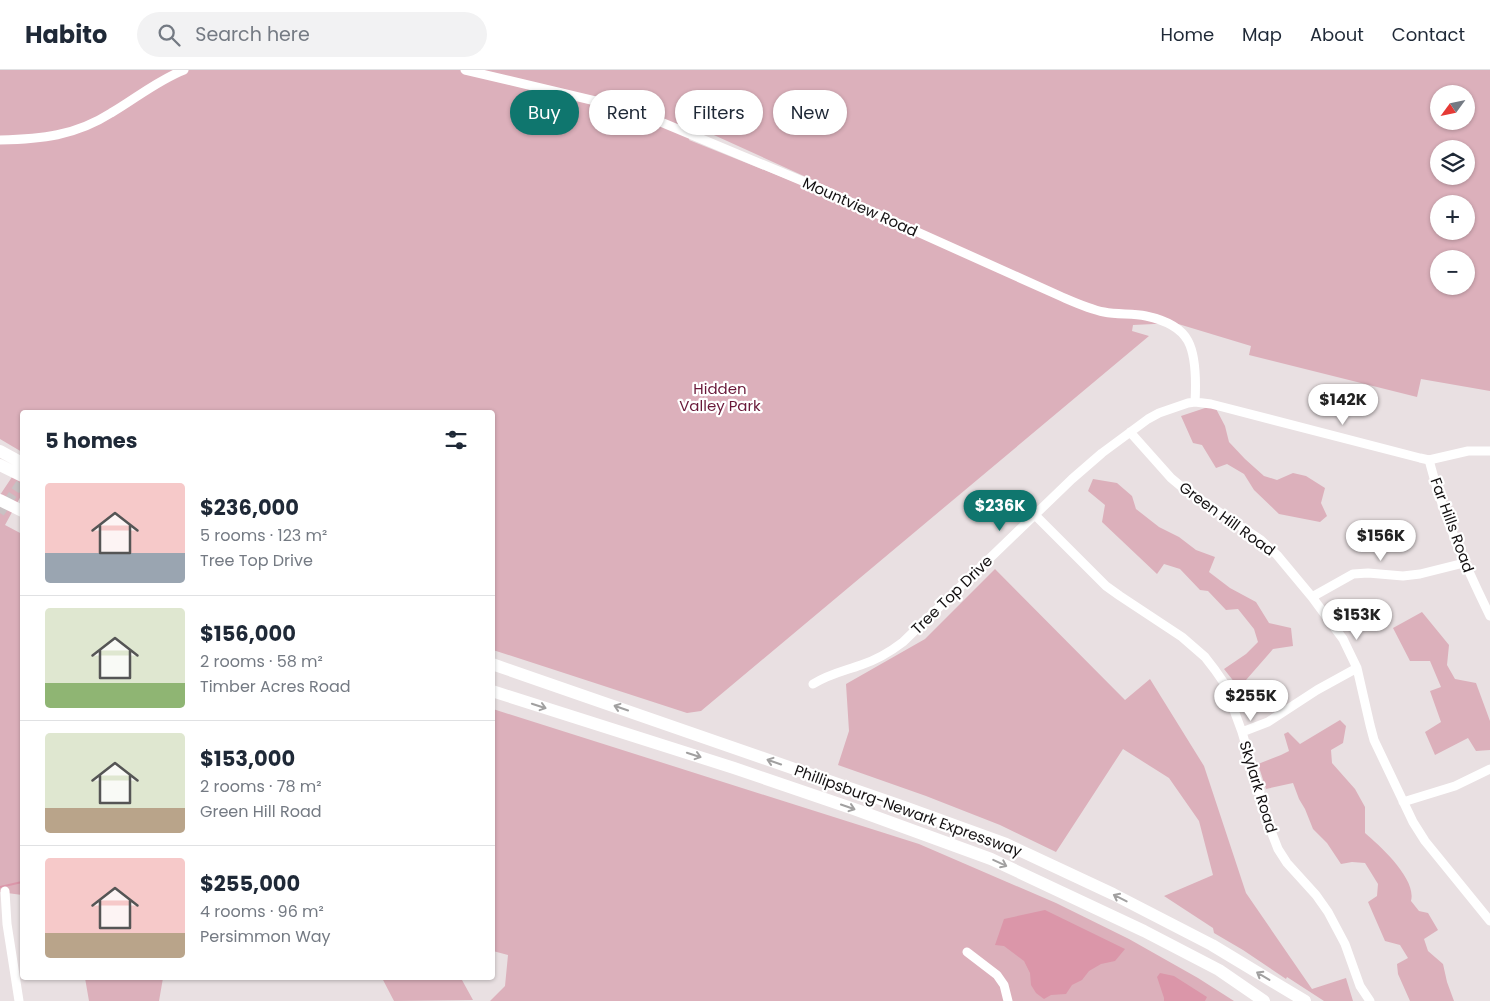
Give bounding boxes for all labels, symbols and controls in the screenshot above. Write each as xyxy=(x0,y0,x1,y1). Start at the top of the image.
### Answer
search box xyxy=(137,12,487,57)
text: Habito xyxy=(25,18,107,51)
icon: search xyxy=(155,21,183,49)
text: Search here xyxy=(195,21,310,48)
text: Home xyxy=(1160,22,1214,47)
text: Map xyxy=(1242,22,1282,47)
text: About xyxy=(1310,22,1364,47)
text: Contact xyxy=(1392,22,1465,47)
north arrow xyxy=(1430,85,1475,130)
map controls xyxy=(1430,85,1475,295)
chip: Buy xyxy=(510,90,579,135)
chip: Rent xyxy=(589,90,665,135)
chip: Filters xyxy=(675,90,763,135)
chip: New xyxy=(773,90,847,135)
button: layers xyxy=(1430,140,1475,185)
street label: Mountview Road xyxy=(799,172,921,241)
button: + xyxy=(1430,195,1475,240)
button: − xyxy=(1430,250,1475,295)
park label: Hidden Valley Park xyxy=(679,378,761,416)
pin: $142K xyxy=(1308,384,1378,426)
text: $142K xyxy=(1319,388,1367,411)
text: 5 homes xyxy=(45,426,138,455)
icon: filters xyxy=(442,426,470,454)
street label: Far Hills Road xyxy=(1426,474,1479,575)
street label: Green Hill Road xyxy=(1175,477,1280,561)
pin: $236K xyxy=(965,490,1035,532)
text: $236,000 xyxy=(200,493,299,522)
text: $236K xyxy=(975,494,1025,517)
icon: home xyxy=(85,503,145,563)
pin: $156K xyxy=(1346,520,1416,562)
text: 5 rooms · 123 m² xyxy=(200,524,327,547)
text: $156K xyxy=(1357,524,1405,547)
text: Tree Top Drive xyxy=(200,549,313,572)
street label: Tree Top Drive xyxy=(906,550,997,639)
pin: $153K xyxy=(1322,598,1392,641)
text: $153K xyxy=(1333,603,1381,626)
text: $156,000 xyxy=(200,619,296,648)
icon: home xyxy=(85,628,145,688)
text: 2 rooms · 58 m² xyxy=(200,650,323,673)
text: Timber Acres Road xyxy=(200,675,351,698)
pin: $255K xyxy=(1216,680,1286,722)
text: $255K xyxy=(1225,684,1277,707)
one-way arrow xyxy=(531,702,546,711)
one-way arrow xyxy=(613,703,629,712)
street label: Skylark Road xyxy=(1235,738,1282,835)
text: $153,000 xyxy=(200,744,295,773)
one-way arrow xyxy=(685,751,701,760)
icon: home xyxy=(85,753,145,813)
one-way arrow xyxy=(766,756,782,766)
street label: Phillipsburg-Newark Expressway xyxy=(791,759,1025,862)
text: 2 rooms · 78 m² xyxy=(200,775,322,798)
text: Green Hill Road xyxy=(200,800,322,823)
one-way arrow xyxy=(840,802,856,812)
one-way arrow xyxy=(992,859,1007,869)
text: $255,000 xyxy=(200,869,300,898)
icon: home xyxy=(85,878,145,938)
one-way arrow xyxy=(1113,893,1128,903)
text: 4 rooms · 96 m² xyxy=(200,900,324,923)
text: Persimmon Way xyxy=(200,925,331,948)
one-way arrow xyxy=(1256,970,1270,980)

